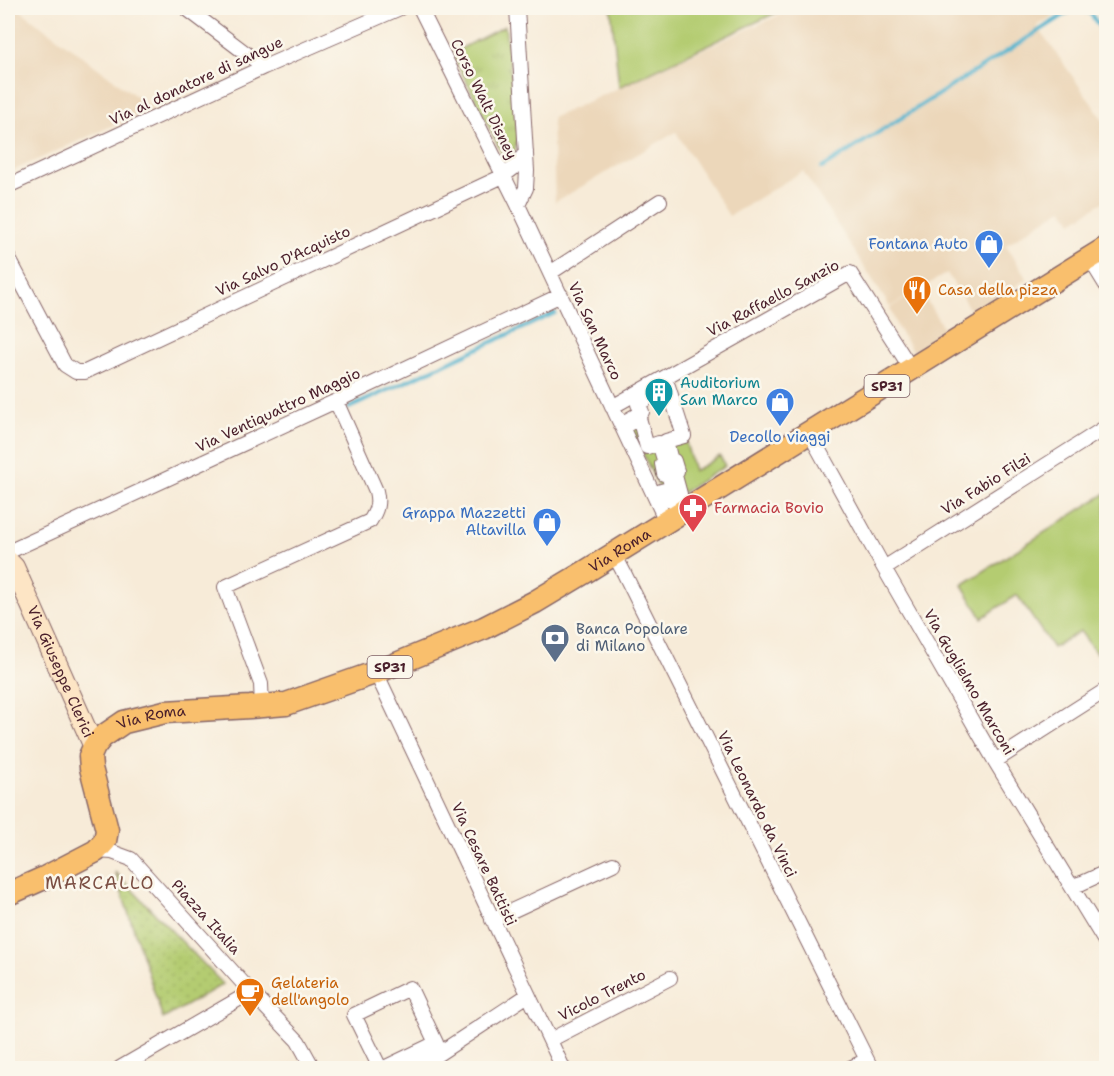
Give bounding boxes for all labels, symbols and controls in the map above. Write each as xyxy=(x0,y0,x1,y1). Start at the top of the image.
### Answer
street label: Via al donatore di sangue xyxy=(106,32,286,130)
street label: Corso Walt Disney xyxy=(446,35,522,163)
street label: Via Salvo D'Acquisto xyxy=(212,221,354,301)
shop icon: Fontana Auto xyxy=(973,228,1005,270)
place label: Fontana Auto xyxy=(868,234,968,254)
street label: Via Raffaello Sanzio xyxy=(703,255,843,341)
restaurant icon: Casa della pizza xyxy=(901,274,933,316)
street label: Via San Marco xyxy=(563,279,627,383)
place label: Casa della pizza xyxy=(938,280,1058,300)
street label: Via Ventiquattro Maggio xyxy=(192,363,364,457)
place label: Auditorium San Marco xyxy=(680,373,760,410)
road number: SP31 xyxy=(864,375,910,397)
building icon: Auditorium San Marco xyxy=(643,376,675,418)
shop icon: Decollo viaggi xyxy=(764,386,796,428)
place label: Decollo viaggi xyxy=(730,427,830,447)
street label: Via Fabio Filzi xyxy=(937,448,1035,520)
pharmacy icon: Farmacia Bovio xyxy=(677,492,709,534)
place label: Farmacia Bovio xyxy=(714,498,824,518)
place label: Grappa Mazzetti Altavilla xyxy=(402,503,527,540)
shop icon: Grappa Mazzetti Altavilla xyxy=(531,506,563,548)
street label: Via Roma xyxy=(585,523,655,577)
street label: Via Giuseppe Clerici xyxy=(22,602,99,741)
street label: Via Guglielmo Marconi xyxy=(919,605,1019,759)
place label: Banca Popolare di Milano xyxy=(576,619,688,656)
bank icon: Banca Popolare di Milano xyxy=(539,622,571,664)
road number: SP31 xyxy=(368,656,412,678)
street label: Via Roma xyxy=(113,701,187,734)
street label: Via Leonardo da Vinci xyxy=(713,727,801,881)
street label: Via Cesare Battisti xyxy=(447,799,521,929)
district label: MARCALLO xyxy=(45,871,155,895)
street label: Piazza Italia xyxy=(167,875,246,959)
street label: Vicolo Trento xyxy=(555,964,649,1026)
place label: Gelateria dell'angolo xyxy=(271,973,349,1010)
cafe icon: Gelateria dell'angolo xyxy=(234,976,266,1018)

